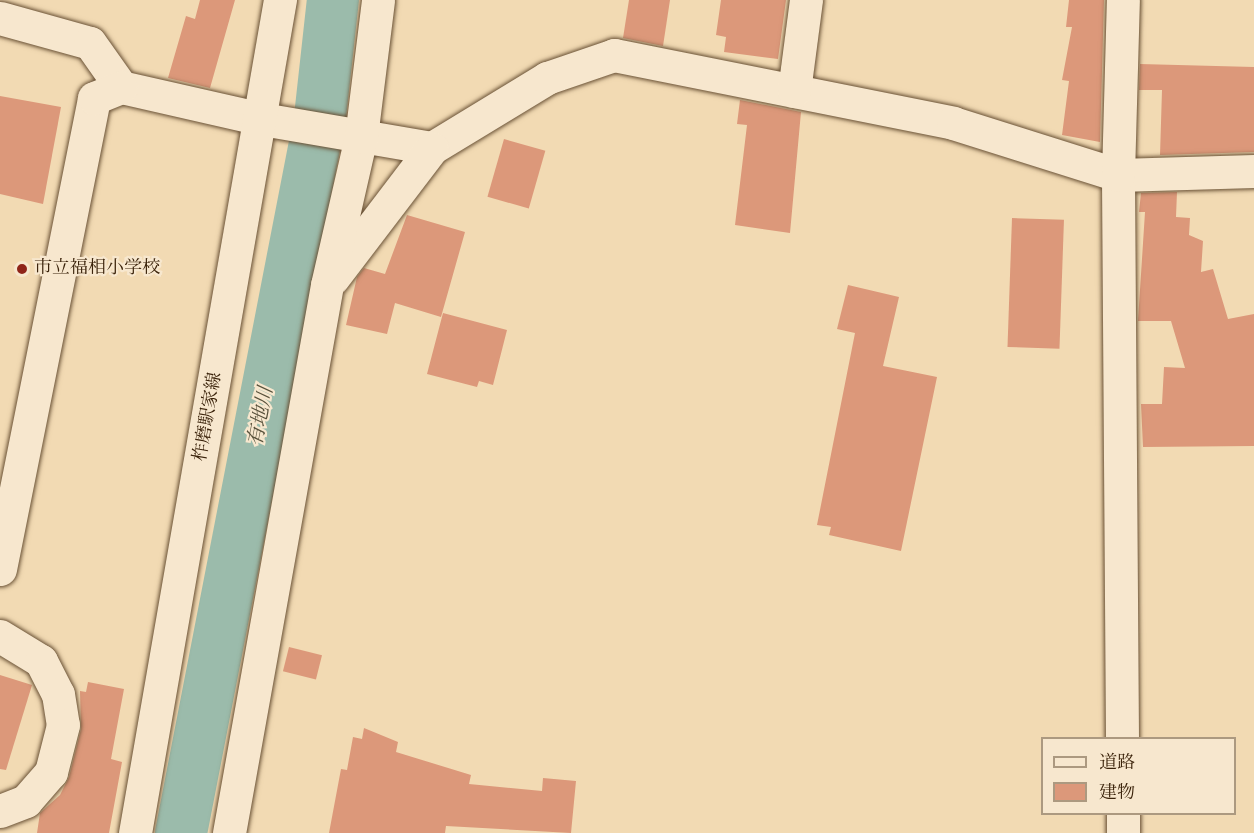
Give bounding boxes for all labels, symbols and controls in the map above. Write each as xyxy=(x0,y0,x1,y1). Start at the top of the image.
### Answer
place label: 市立福相小学校 xyxy=(34,258,160,280)
marker: 市立福相小学校 xyxy=(15,262,29,276)
street label: 柞磨駅家線 xyxy=(191,371,227,463)
water label: 有地川 xyxy=(244,385,280,449)
legend xyxy=(1041,737,1236,815)
text: 道路 xyxy=(1099,751,1135,777)
text: 建物 xyxy=(1099,781,1135,807)

